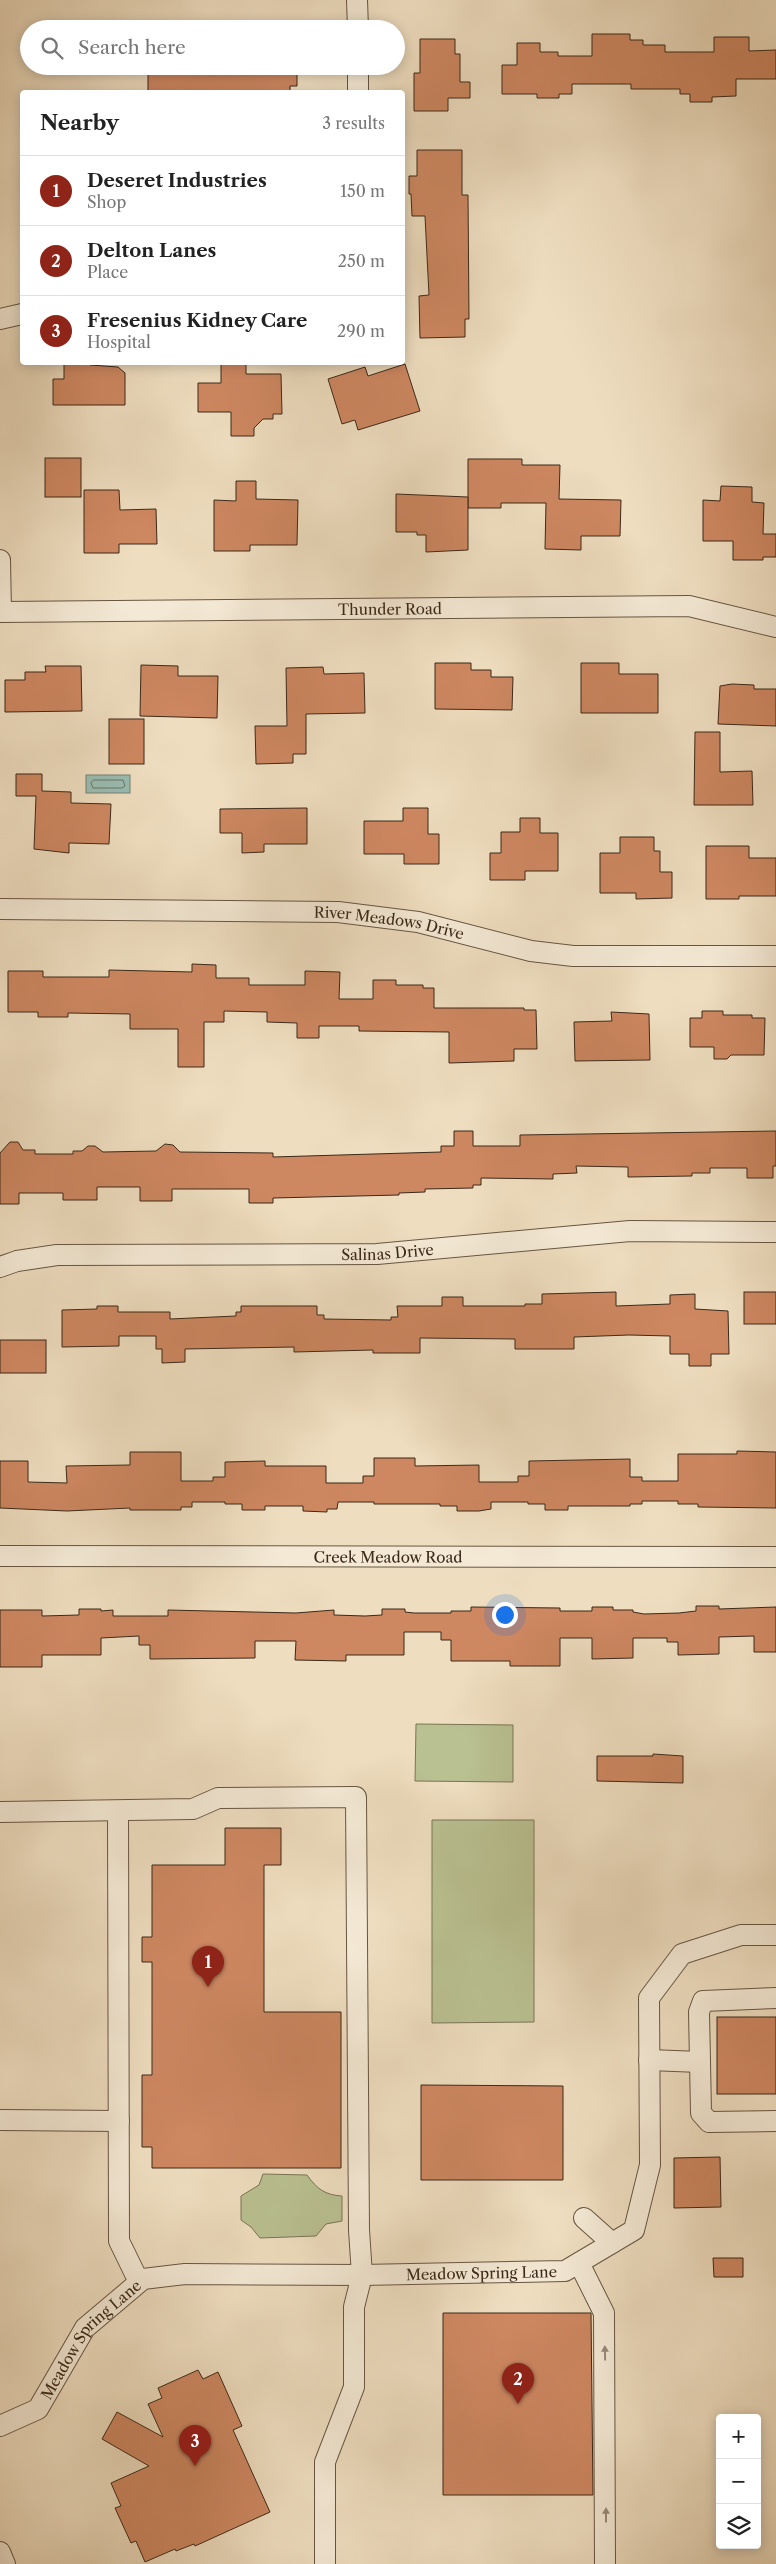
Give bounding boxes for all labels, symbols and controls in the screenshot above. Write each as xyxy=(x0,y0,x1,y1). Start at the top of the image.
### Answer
search box xyxy=(20,20,405,75)
icon: search xyxy=(38,34,66,62)
text: Search here xyxy=(78,36,186,59)
text: Nearby xyxy=(40,110,119,135)
text: 3 results xyxy=(322,113,385,133)
text: Deseret Industries xyxy=(87,169,267,192)
text: 1 xyxy=(52,181,60,201)
text: 150 m xyxy=(340,181,385,201)
text: Shop xyxy=(87,192,126,212)
text: Delton Lanes xyxy=(87,239,216,262)
text: 2 xyxy=(51,251,61,271)
text: 250 m xyxy=(338,251,385,271)
text: Place xyxy=(87,262,128,282)
text: Fresenius Kidney Care xyxy=(87,309,307,332)
text: 3 xyxy=(51,321,61,341)
text: 290 m xyxy=(337,321,385,341)
text: Hospital xyxy=(87,332,151,352)
street label: Thunder Road xyxy=(338,599,442,619)
street label: River Meadows Drive xyxy=(314,902,466,943)
street label: Salinas Drive xyxy=(341,1239,435,1264)
street label: Creek Meadow Road xyxy=(313,1547,463,1566)
your location xyxy=(492,1602,518,1628)
pin: 1 xyxy=(192,1946,224,1987)
street label: Meadow Spring Lane xyxy=(406,2262,557,2284)
street label: Meadow Spring Lane xyxy=(36,2275,145,2403)
one-way arrow xyxy=(601,2345,609,2361)
pin: 2 xyxy=(502,2363,534,2404)
map controls xyxy=(716,2414,761,2549)
button: + xyxy=(716,2414,761,2459)
pin: 3 xyxy=(179,2425,211,2466)
button: − xyxy=(716,2459,761,2504)
button: layers xyxy=(716,2504,761,2549)
one-way arrow xyxy=(602,2507,610,2523)

